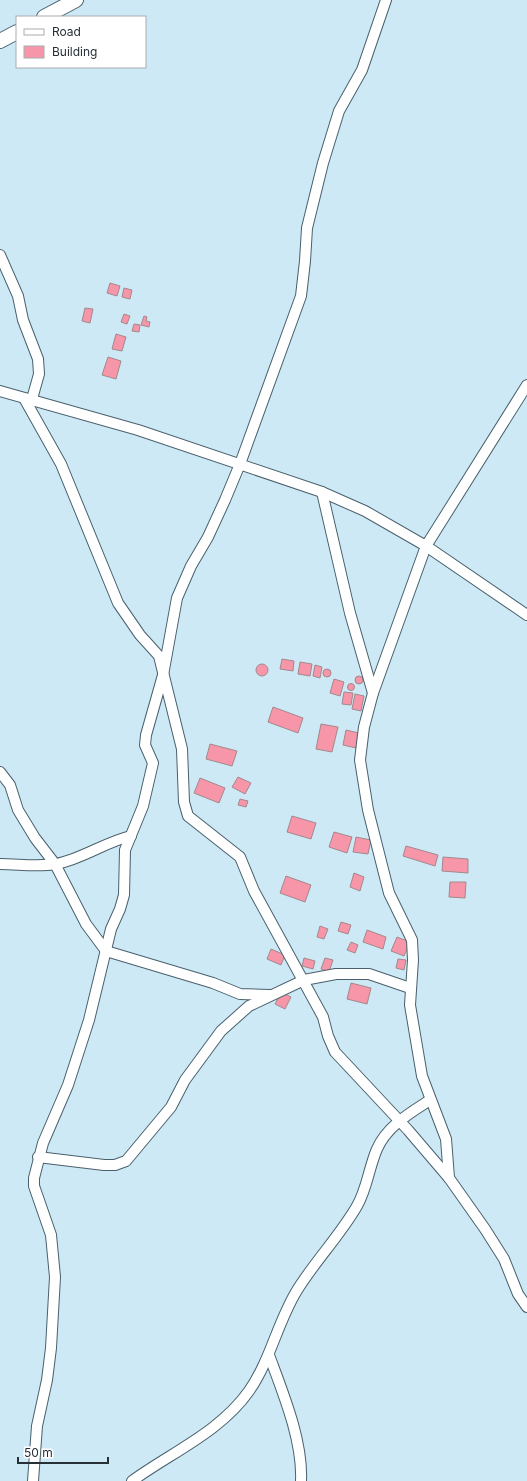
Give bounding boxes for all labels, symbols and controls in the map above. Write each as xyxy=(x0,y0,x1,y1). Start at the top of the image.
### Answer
legend xyxy=(16,16,146,68)
text: Road xyxy=(52,24,81,39)
text: Building xyxy=(52,44,97,59)
scale bar xyxy=(18,1439,108,1465)
text: 50 m xyxy=(24,1445,53,1460)

